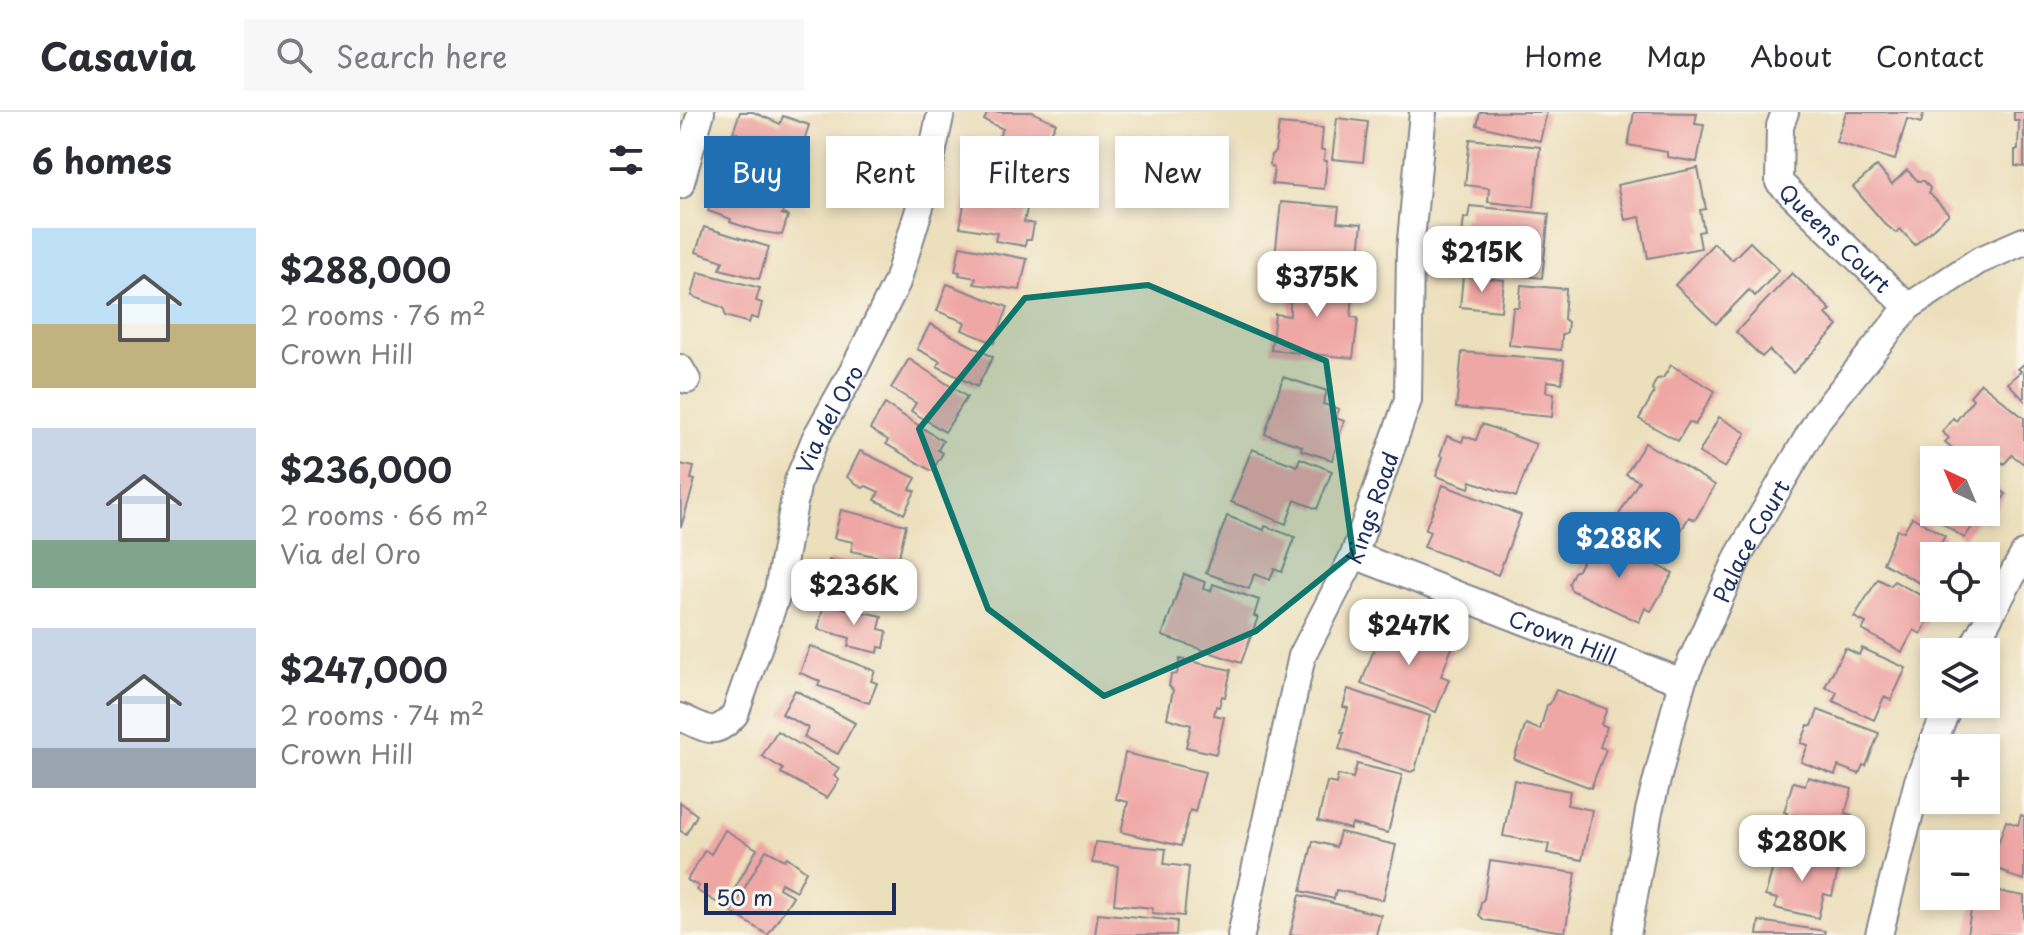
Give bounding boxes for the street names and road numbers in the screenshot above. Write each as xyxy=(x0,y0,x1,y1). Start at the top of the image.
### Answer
street label: Queens Court xyxy=(1772,175,1899,299)
street label: Via del Oro xyxy=(786,358,870,479)
street label: Kings Road xyxy=(1336,447,1405,569)
street label: Palace Court xyxy=(1703,473,1797,608)
street label: Crown Hill xyxy=(1504,600,1621,672)

